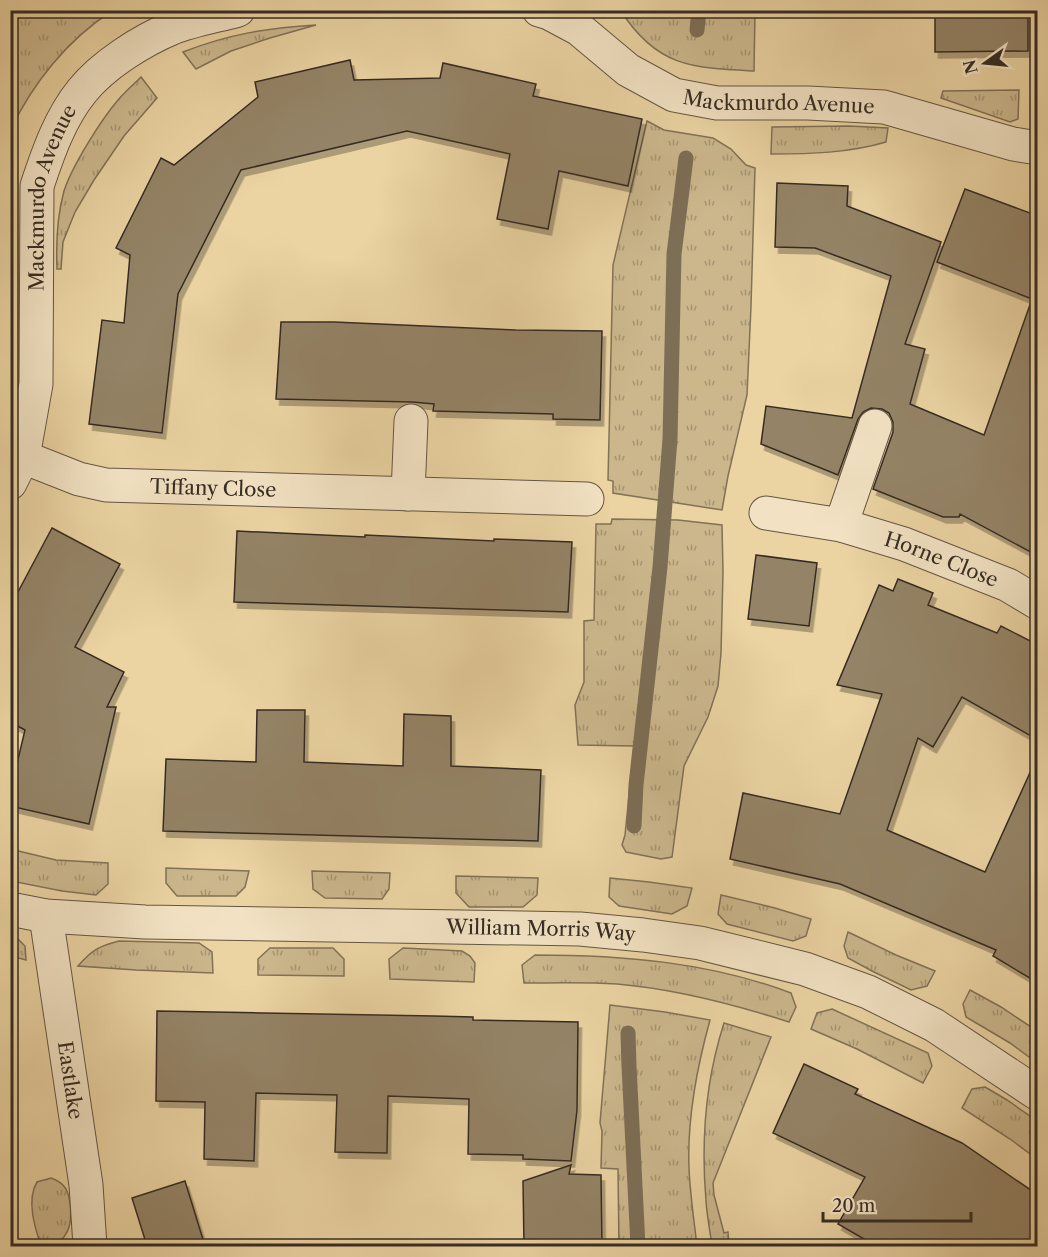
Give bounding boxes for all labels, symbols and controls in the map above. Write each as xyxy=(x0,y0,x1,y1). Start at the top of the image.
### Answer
north arrow xyxy=(955,33,1015,93)
text: N xyxy=(959,57,982,76)
street label: Mackmurdo Avenue xyxy=(681,85,875,118)
street label: Mackmurdo Avenue xyxy=(24,100,81,291)
street label: Tiffany Close xyxy=(150,474,277,502)
street label: Horne Close xyxy=(882,527,1002,592)
street label: William Morris Way xyxy=(445,915,638,946)
street label: Eastlake xyxy=(53,1040,88,1121)
scale bar xyxy=(823,1185,972,1223)
text: 20 m xyxy=(832,1195,876,1217)

